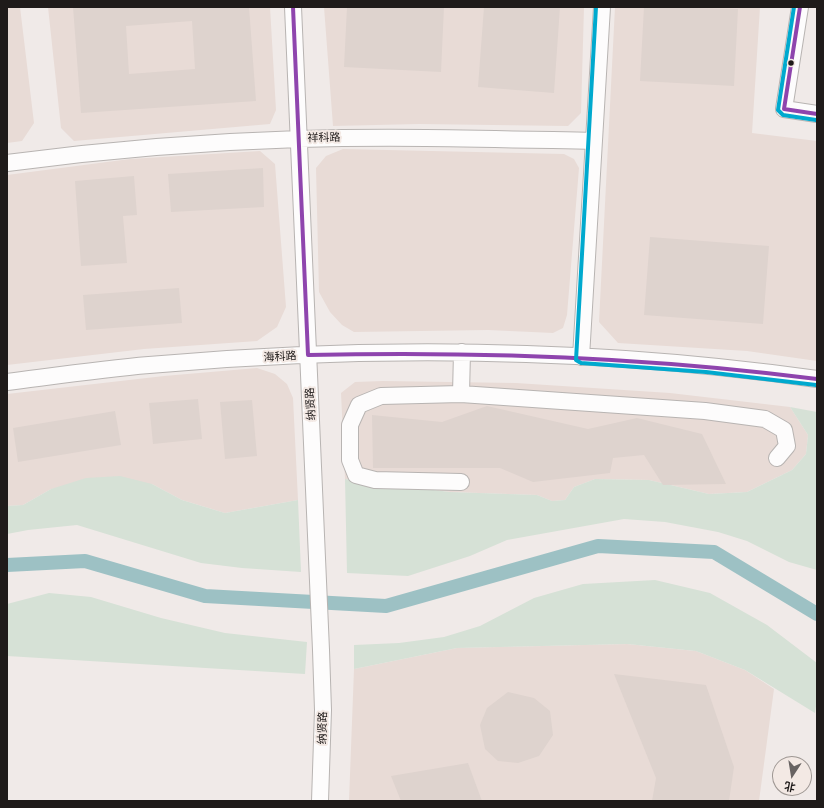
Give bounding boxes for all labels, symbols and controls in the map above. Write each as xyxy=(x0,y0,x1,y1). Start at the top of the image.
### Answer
unlabelled marker xyxy=(786,58,796,68)
street label: 祥科路 xyxy=(307,131,341,145)
street label: 海科路 xyxy=(263,350,297,364)
street label: 纳贤路 xyxy=(304,387,318,421)
street label: 纳贤路 xyxy=(316,711,330,745)
north arrow xyxy=(772,756,812,796)
text: 北 xyxy=(783,779,797,795)

